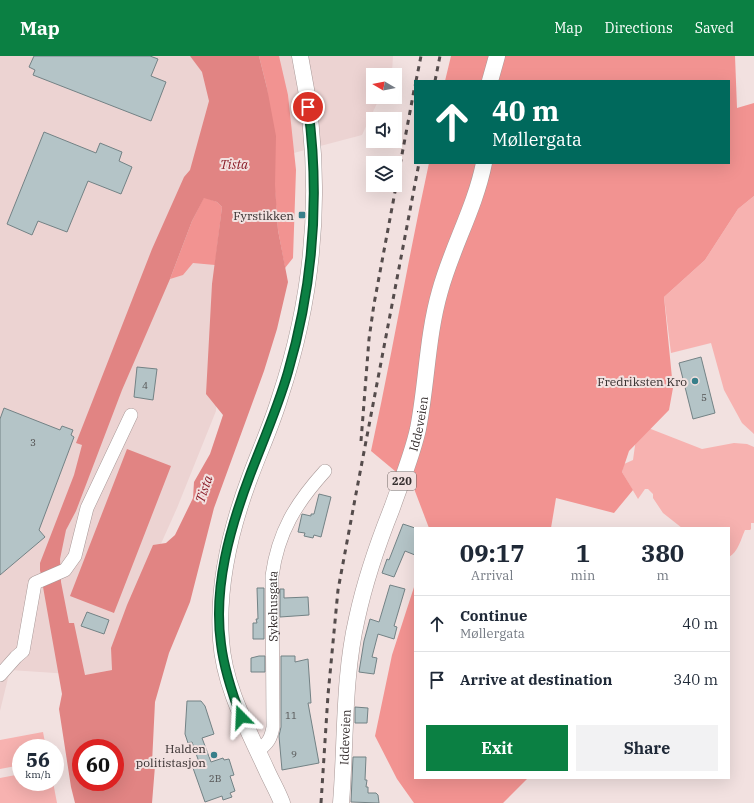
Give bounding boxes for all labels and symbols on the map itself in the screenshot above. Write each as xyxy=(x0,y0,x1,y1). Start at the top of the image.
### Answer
north arrow xyxy=(366,68,402,104)
pin xyxy=(291,90,325,124)
water label: Tista xyxy=(220,156,248,173)
place label: Fyrstikken xyxy=(233,208,294,223)
marker: Fyrstikken xyxy=(297,210,307,220)
place label: Fredriksten Kro xyxy=(597,374,687,389)
marker: Fredriksten Kro xyxy=(690,376,700,386)
house number: 4 xyxy=(142,379,148,392)
house number: 5 xyxy=(701,391,707,404)
street label: Iddeveien xyxy=(405,395,431,453)
house number: 3 xyxy=(30,436,36,449)
road number: 220 xyxy=(388,472,416,490)
water label: Tista xyxy=(191,473,217,505)
street label: Sykehusgata xyxy=(264,569,280,642)
position arrow xyxy=(220,696,262,738)
house number: 11 xyxy=(285,709,297,722)
street label: Iddeveien xyxy=(336,709,353,765)
speed limit sign: 60 xyxy=(72,739,124,791)
place label: Halden politistasjon xyxy=(136,741,206,770)
house number: 9 xyxy=(291,748,297,761)
marker: Halden politistasjon xyxy=(209,750,219,760)
house number: 2B xyxy=(209,772,222,785)

